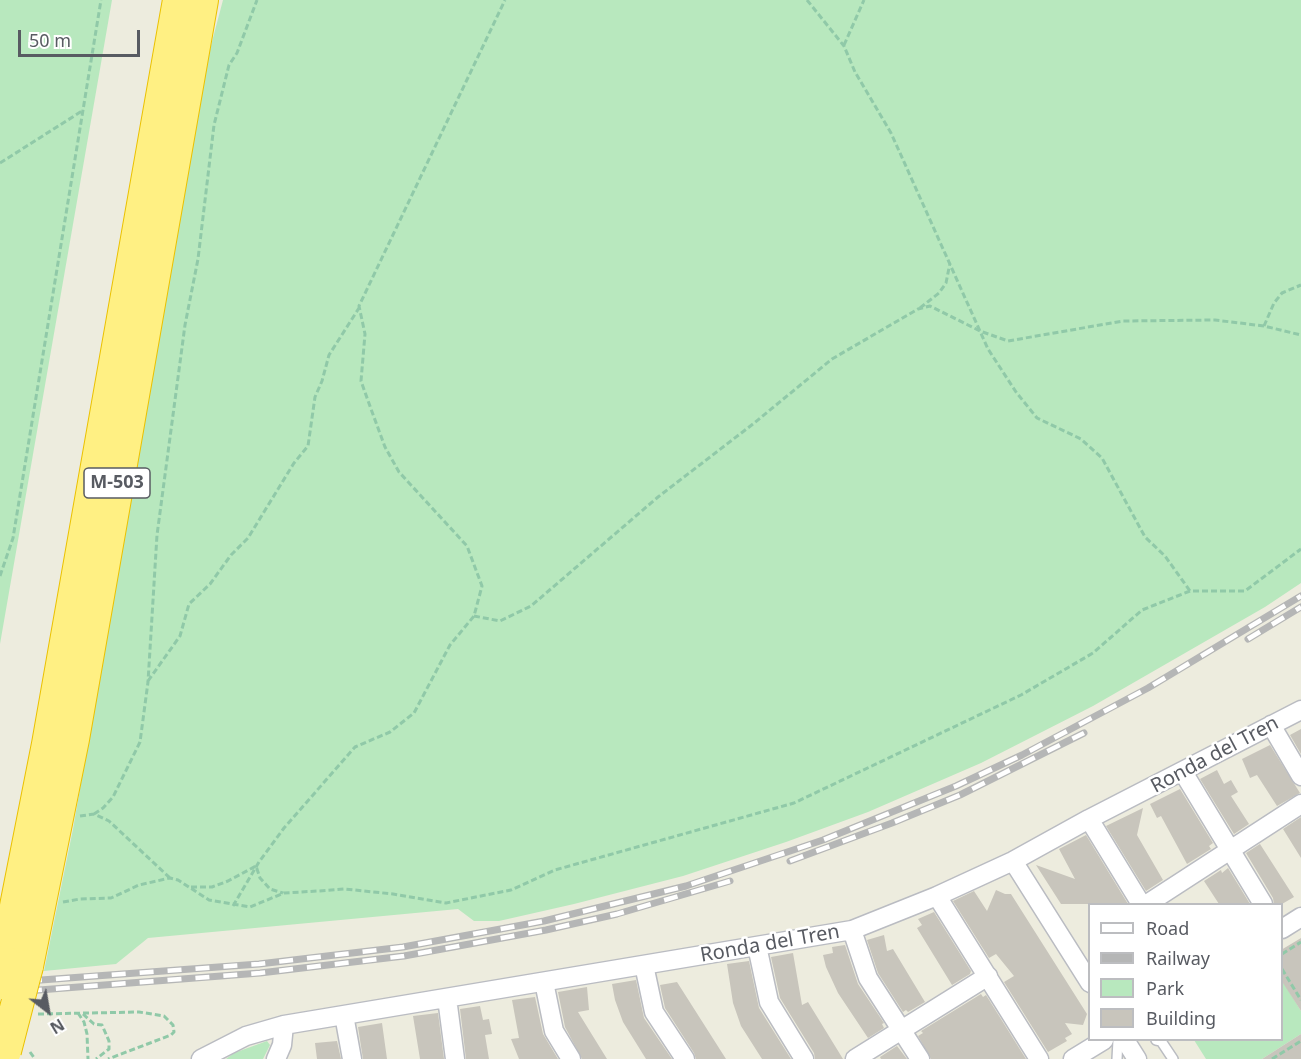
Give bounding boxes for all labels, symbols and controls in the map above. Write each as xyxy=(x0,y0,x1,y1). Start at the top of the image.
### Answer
scale bar xyxy=(21,18,142,56)
text: 50 m xyxy=(29,28,71,52)
road number: M-503 xyxy=(84,468,150,498)
street label: Ronda del Tren xyxy=(1147,711,1283,799)
legend xyxy=(1088,903,1283,1041)
text: Road xyxy=(1146,916,1189,940)
street label: Ronda del Tren xyxy=(698,920,842,968)
text: Railway xyxy=(1146,946,1210,970)
text: Park xyxy=(1146,976,1184,1000)
north arrow xyxy=(18,981,78,1041)
text: Building xyxy=(1146,1006,1216,1030)
text: N xyxy=(46,1014,69,1039)

